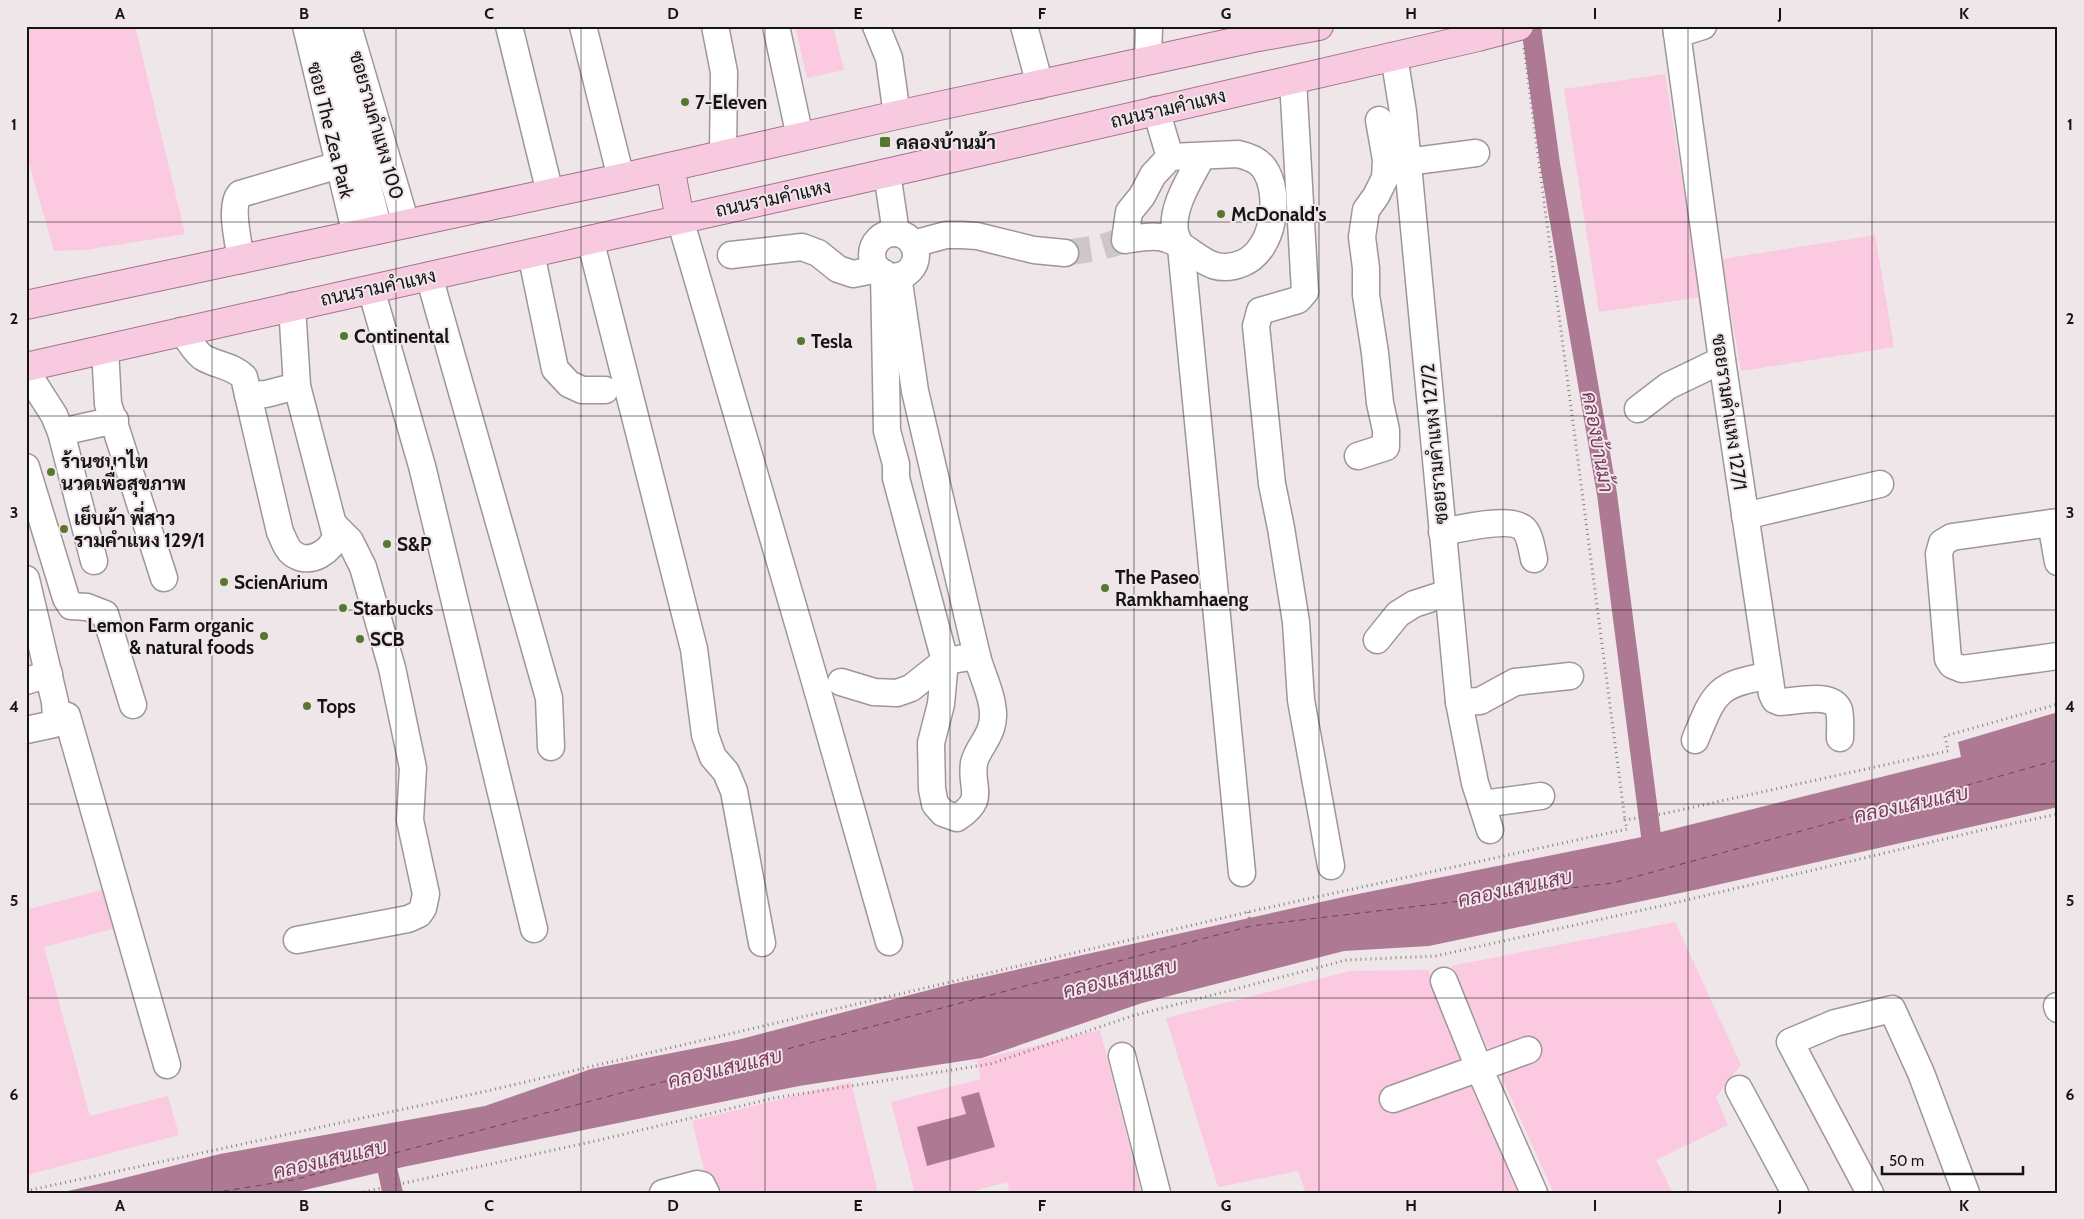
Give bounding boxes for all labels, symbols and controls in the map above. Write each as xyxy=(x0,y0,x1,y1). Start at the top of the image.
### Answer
text: A xyxy=(115,4,125,23)
text: B xyxy=(299,4,309,23)
text: C xyxy=(484,4,494,23)
text: D xyxy=(667,4,679,23)
text: E xyxy=(853,4,863,23)
text: F xyxy=(1038,4,1047,23)
text: G xyxy=(1221,4,1231,23)
text: H xyxy=(1405,4,1417,23)
text: I xyxy=(1593,4,1597,23)
text: J xyxy=(1777,4,1782,23)
text: K xyxy=(1959,4,1969,23)
street label: ซอยรามคำแหง 100 xyxy=(344,48,409,202)
street label: ซอย The Zea Park xyxy=(302,60,359,201)
street label: ถนนรามคำแหง xyxy=(1108,84,1228,133)
place label: 7-Eleven xyxy=(695,91,767,114)
marker: 7-Eleven xyxy=(679,96,691,108)
text: 1 xyxy=(11,115,17,134)
text: 1 xyxy=(2067,115,2073,134)
place label: คลองบ้านม้า xyxy=(896,131,996,154)
marker: คลองบ้านม้า xyxy=(878,135,892,149)
street label: ถนนรามคำแหง xyxy=(713,175,833,222)
place label: McDonald's xyxy=(1231,203,1327,226)
marker: McDonald's xyxy=(1215,208,1227,220)
street label: ถนนรามคำแหง xyxy=(318,264,438,311)
text: 2 xyxy=(10,309,18,328)
text: 2 xyxy=(2066,309,2074,328)
place label: Continental xyxy=(354,325,449,348)
marker: Continental xyxy=(338,330,350,342)
place label: Tesla xyxy=(811,330,853,353)
street label: ซอยรามคำแหง 127/1 xyxy=(1707,333,1752,492)
marker: Tesla xyxy=(795,335,807,347)
street label: ซอยรามคำแหง 127/2 xyxy=(1416,363,1453,525)
water label: คลองบ้านม้า xyxy=(1577,390,1620,494)
place label: ร้านชบาไท นวดเพื่อสุขภาพ xyxy=(61,449,186,498)
marker: ร้านชบาไท นวดเพื่อสุขภาพ xyxy=(45,466,57,478)
place label: เย็บผ้า พี่สาว รามคำแหง 129/1 xyxy=(74,501,205,552)
text: 3 xyxy=(10,503,18,522)
text: 3 xyxy=(2066,503,2074,522)
marker: เย็บผ้า พี่สาว รามคำแหง 129/1 xyxy=(58,523,70,535)
place label: S&P xyxy=(397,533,431,556)
marker: S&P xyxy=(381,538,393,550)
place label: The Paseo Ramkhamhaeng xyxy=(1115,566,1249,611)
place label: ScienArium xyxy=(234,571,328,594)
marker: ScienArium xyxy=(218,576,230,588)
marker: The Paseo Ramkhamhaeng xyxy=(1099,582,1111,594)
place label: Starbucks xyxy=(353,597,433,620)
marker: Starbucks xyxy=(337,602,349,614)
place label: Lemon Farm organic & natural foods xyxy=(87,614,254,659)
place label: SCB xyxy=(370,628,405,651)
marker: Lemon Farm organic & natural foods xyxy=(258,630,270,642)
marker: SCB xyxy=(354,633,366,645)
place label: Tops xyxy=(317,695,356,718)
text: 4 xyxy=(9,697,19,716)
text: 4 xyxy=(2065,697,2075,716)
marker: Tops xyxy=(301,700,313,712)
water label: คลองแสนแสบ xyxy=(1852,780,1971,828)
water label: คลองแสนแสบ xyxy=(1456,864,1575,912)
text: 5 xyxy=(10,891,18,910)
text: 5 xyxy=(2066,891,2074,910)
water label: คลองแสนแสบ xyxy=(1061,953,1180,1003)
water label: คลองแสนแสบ xyxy=(666,1043,785,1093)
text: 6 xyxy=(10,1085,19,1104)
text: 6 xyxy=(2066,1085,2075,1104)
water label: คลองแสนแสบ xyxy=(271,1134,390,1184)
scale bar xyxy=(1882,1144,2023,1176)
text: 50 m xyxy=(1889,1152,1924,1170)
text: A xyxy=(115,1196,125,1215)
text: B xyxy=(299,1196,309,1215)
text: C xyxy=(484,1196,494,1215)
text: D xyxy=(667,1196,679,1215)
text: E xyxy=(853,1196,863,1215)
text: F xyxy=(1038,1196,1047,1215)
text: G xyxy=(1221,1196,1231,1215)
text: H xyxy=(1405,1196,1417,1215)
text: I xyxy=(1593,1196,1597,1215)
text: J xyxy=(1777,1196,1782,1215)
text: K xyxy=(1959,1196,1969,1215)

